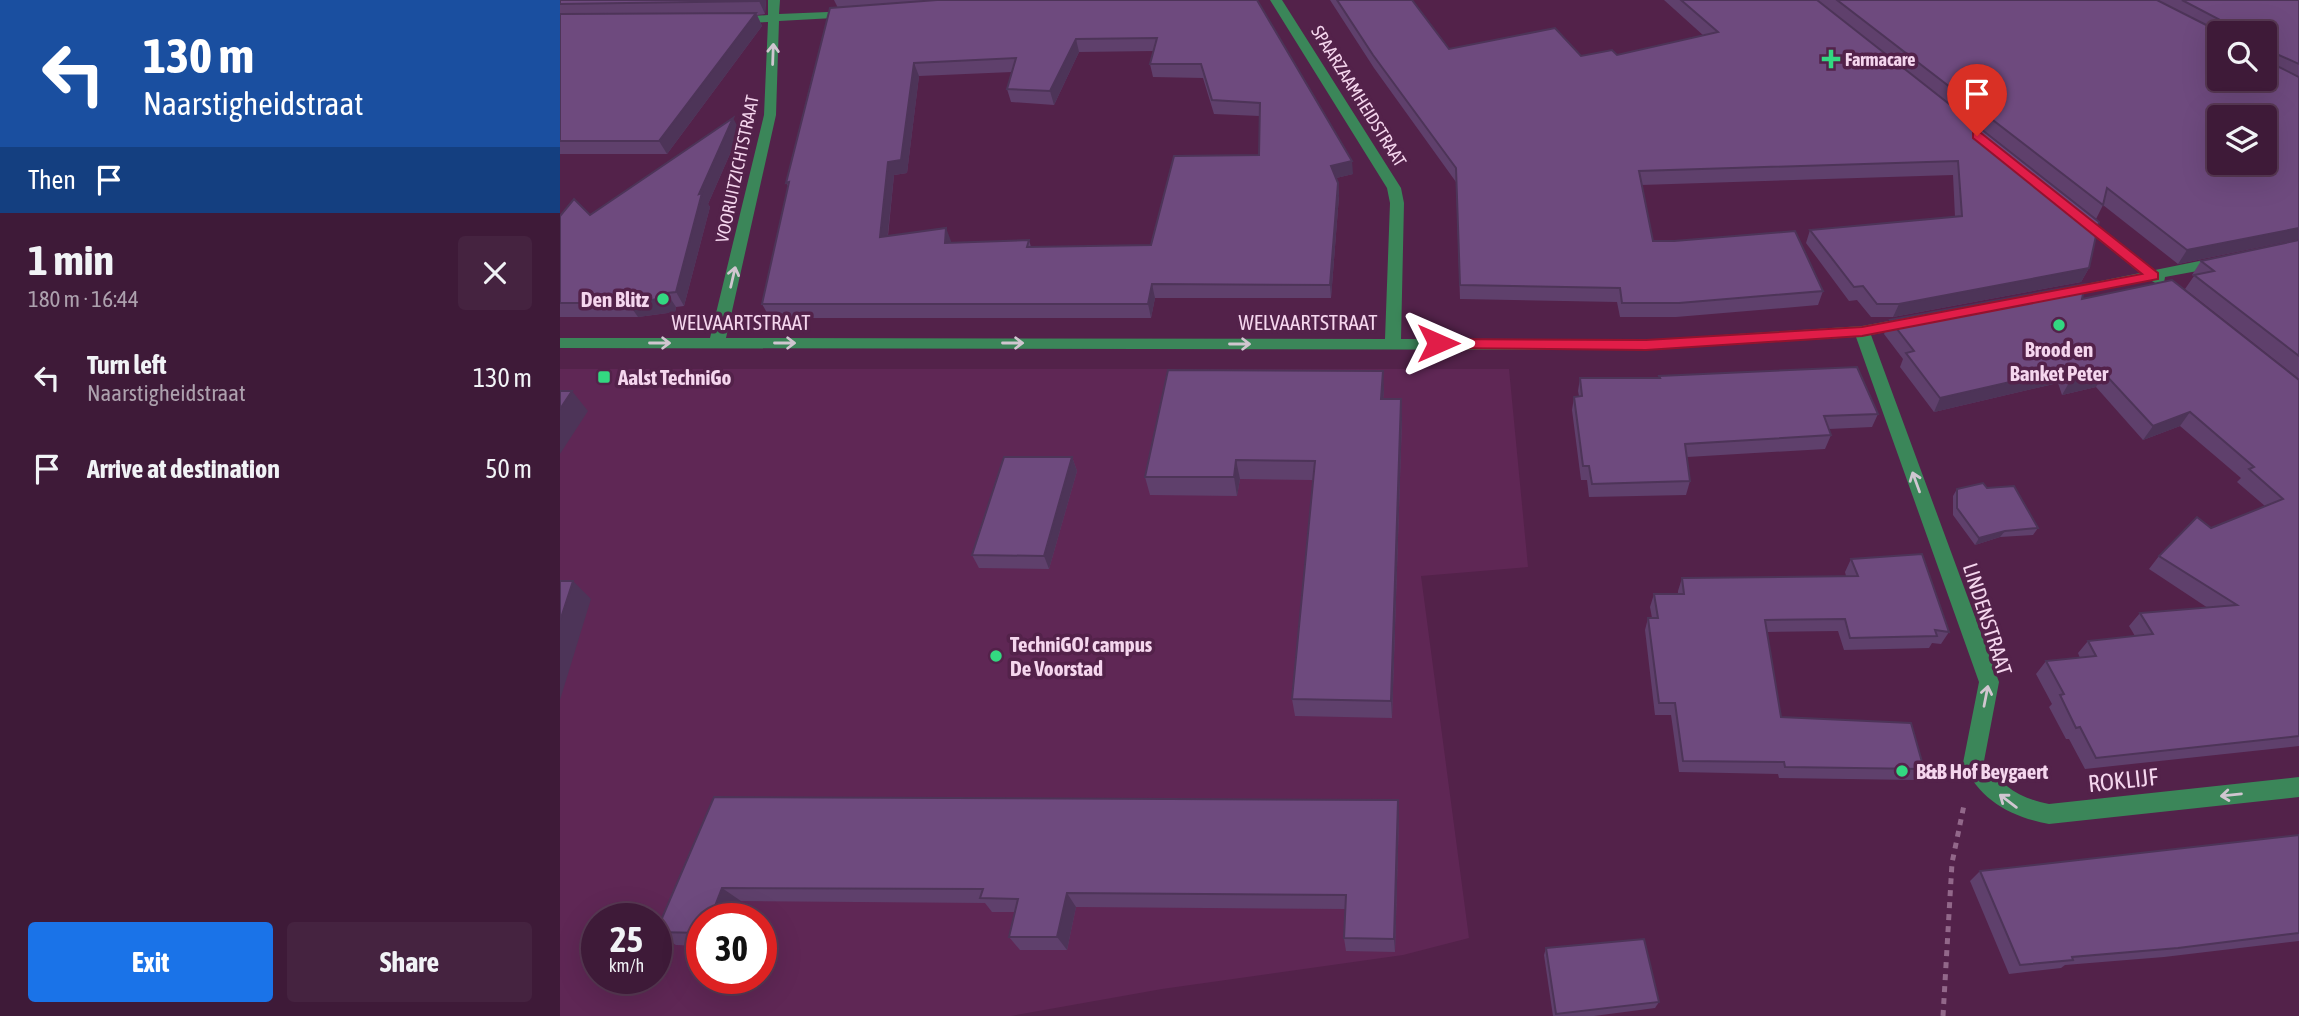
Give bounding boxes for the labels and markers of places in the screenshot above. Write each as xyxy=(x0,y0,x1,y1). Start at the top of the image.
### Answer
place label: Farmacare xyxy=(1845,49,1915,70)
marker: Farmacare xyxy=(1823,51,1839,67)
pin xyxy=(1947,64,2007,136)
place label: Den Blitz xyxy=(581,287,649,311)
marker: Den Blitz xyxy=(655,291,671,307)
marker: Brood en Banket Peter xyxy=(2051,317,2067,333)
place label: Brood en Banket Peter xyxy=(2010,337,2109,385)
place label: Aalst TechniGo xyxy=(617,365,731,389)
marker: Aalst TechniGo xyxy=(596,369,612,385)
place label: TechniGO! campus De Voorstad xyxy=(1010,632,1153,680)
marker: TechniGO! campus De Voorstad xyxy=(988,648,1004,664)
place label: B&B Hof Beygaert xyxy=(1916,759,2048,783)
marker: B&B Hof Beygaert xyxy=(1894,763,1910,779)

